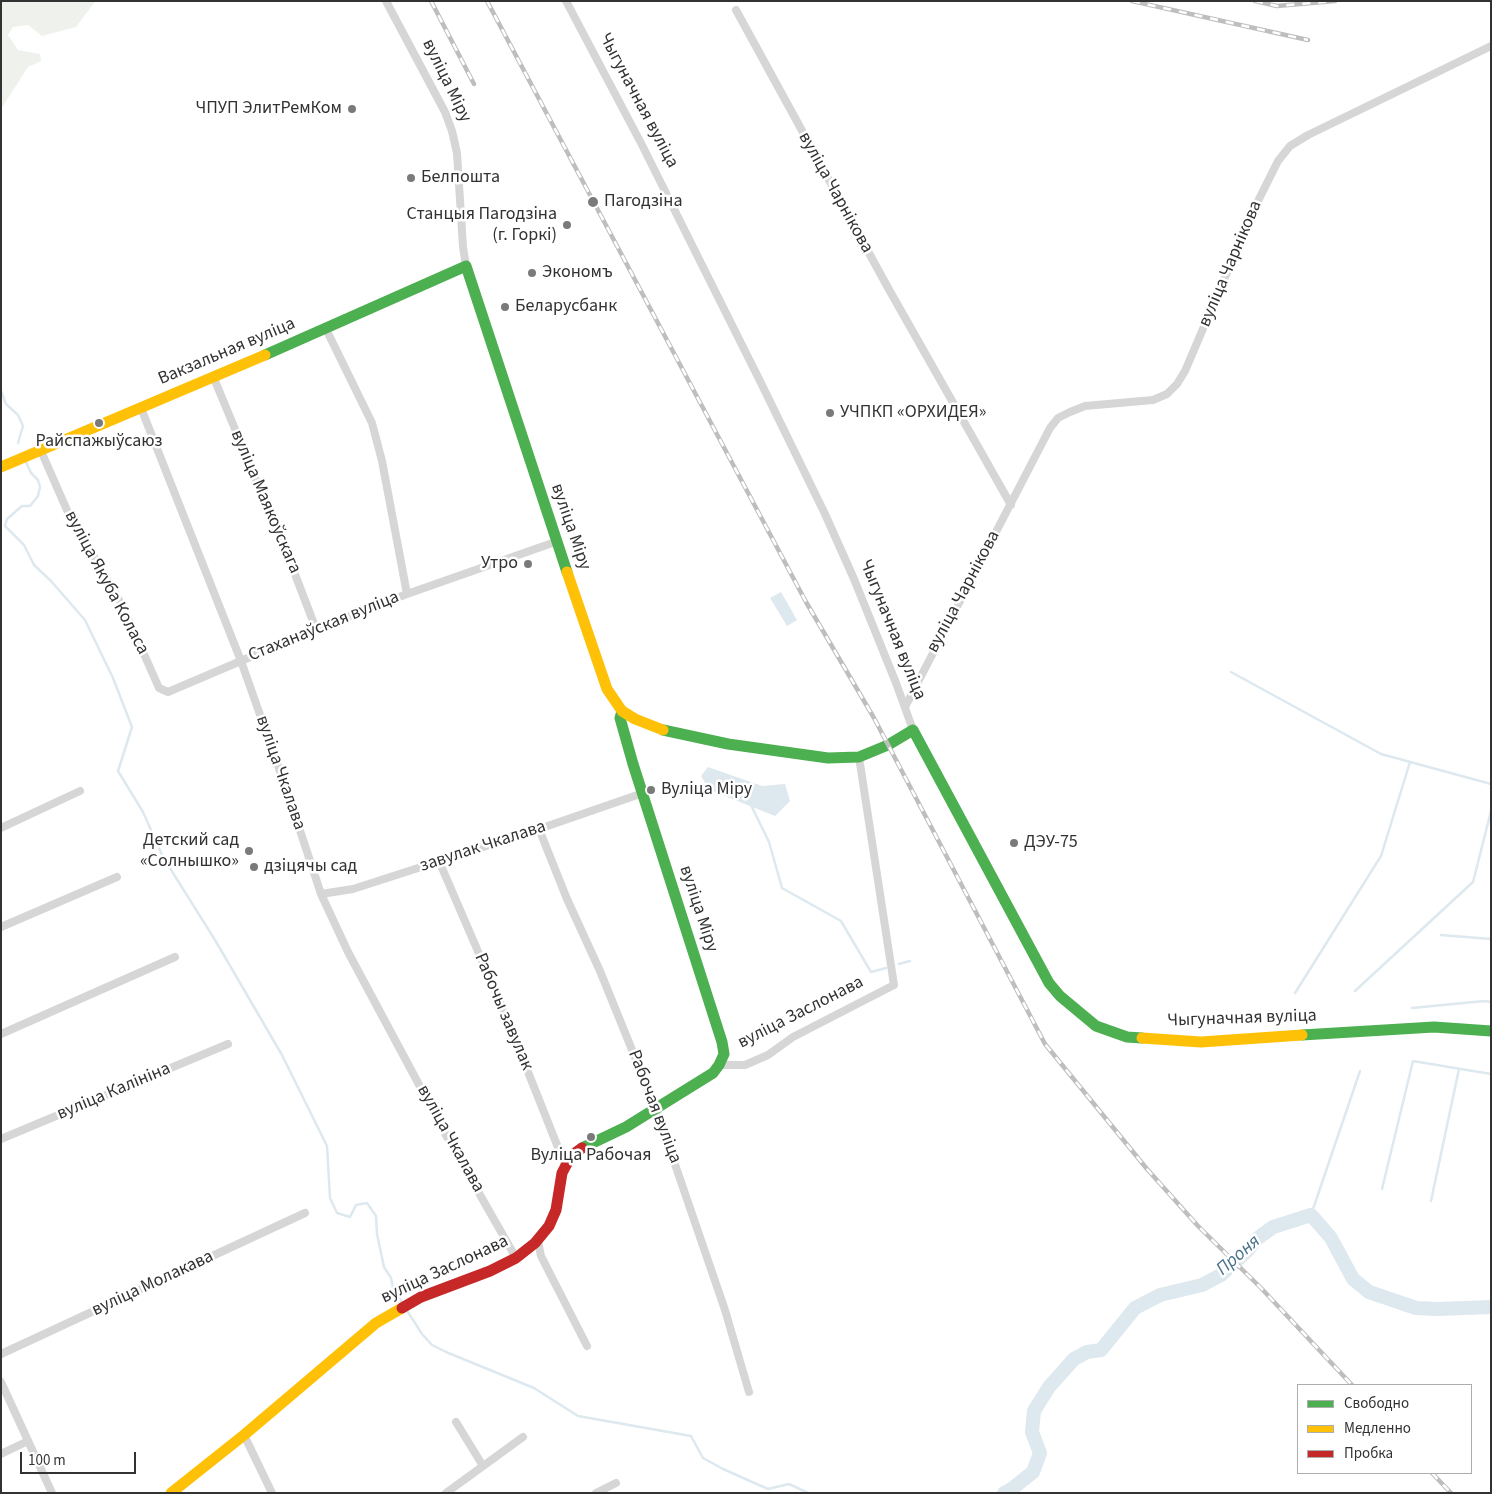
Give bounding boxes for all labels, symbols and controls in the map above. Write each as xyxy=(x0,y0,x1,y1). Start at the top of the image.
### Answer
street label: Чыгуначная вуліца xyxy=(593,30,683,172)
street label: вуліца Міру xyxy=(417,36,475,126)
place label: ЧПУП ЭлитРемКом xyxy=(195,98,342,120)
marker: ЧПУП ЭлитРемКом xyxy=(346,103,358,115)
street label: вуліца Чарнікова xyxy=(793,129,877,257)
place label: Белпошта xyxy=(421,167,500,189)
marker: Белпошта xyxy=(405,172,417,184)
place label: Пагодзіна xyxy=(604,191,682,213)
marker: Пагодзіна xyxy=(586,195,600,209)
street label: вуліца Чарнікова xyxy=(1195,198,1267,330)
place label: Станцыя Пагодзіна (г. Горкі) xyxy=(407,204,557,246)
marker: Станцыя Пагодзіна (г. Горкі) xyxy=(561,219,573,231)
place label: Экономъ xyxy=(542,262,613,284)
marker: Экономъ xyxy=(526,267,538,279)
place label: Беларусбанк xyxy=(515,296,617,318)
marker: Беларусбанк xyxy=(499,301,511,313)
street label: Вакзальная вуліца xyxy=(155,313,299,391)
place label: УЧПКП «ОРХИДЕЯ» xyxy=(840,402,987,424)
marker: УЧПКП «ОРХИДЕЯ» xyxy=(824,407,836,419)
marker: Райспажыўсаюз xyxy=(93,417,105,429)
street label: вуліца Маякоўскага xyxy=(225,427,305,577)
place label: Райспажыўсаюз xyxy=(35,431,163,453)
street label: вуліца Міру xyxy=(545,481,595,573)
street label: вуліца Якуба Коласа xyxy=(59,507,153,659)
street label: вуліца Чарнікова xyxy=(923,527,1005,657)
place label: Утро xyxy=(481,553,518,575)
street label: Чыгуначная вуліца xyxy=(854,557,930,703)
marker: Утро xyxy=(522,558,534,570)
street label: Стаханаўская вуліца xyxy=(246,587,402,667)
street label: вуліца Чкалава xyxy=(250,713,310,833)
place label: Вуліца Міру xyxy=(661,779,752,801)
marker: Вуліца Міру xyxy=(645,784,657,796)
street label: завулак Чкалава xyxy=(417,816,549,878)
place label: Детский сад «Солнышко» xyxy=(140,830,239,872)
place label: ДЭУ-75 xyxy=(1024,832,1078,854)
marker: ДЭУ-75 xyxy=(1008,837,1020,849)
marker: Детский сад «Солнышко» xyxy=(243,845,255,857)
place label: дзіцячы сад xyxy=(264,856,357,878)
marker: дзіцячы сад xyxy=(248,861,260,873)
street label: вуліца Міру xyxy=(674,863,722,955)
street label: Рабочы завулак xyxy=(469,950,537,1074)
street label: вуліца Заслонава xyxy=(735,972,867,1054)
street label: Чыгуначная вуліца xyxy=(1167,1006,1317,1032)
street label: Рабочая вуліца xyxy=(622,1047,686,1167)
street label: вуліца Калініна xyxy=(54,1058,174,1126)
street label: вуліца Чкалава xyxy=(412,1081,488,1197)
marker: Вуліца Рабочая xyxy=(585,1131,597,1143)
place label: Вуліца Рабочая xyxy=(531,1145,651,1167)
street label: вуліца Заслонава xyxy=(378,1231,512,1309)
water label: Проня xyxy=(1212,1231,1266,1281)
street label: вуліца Молакава xyxy=(89,1246,217,1322)
legend xyxy=(1297,1384,1472,1474)
text: Свободно xyxy=(1344,1393,1409,1414)
text: Медленно xyxy=(1344,1418,1411,1439)
scale bar xyxy=(22,1442,139,1474)
text: Пробка xyxy=(1344,1443,1393,1464)
text: 100 m xyxy=(28,1450,66,1471)

